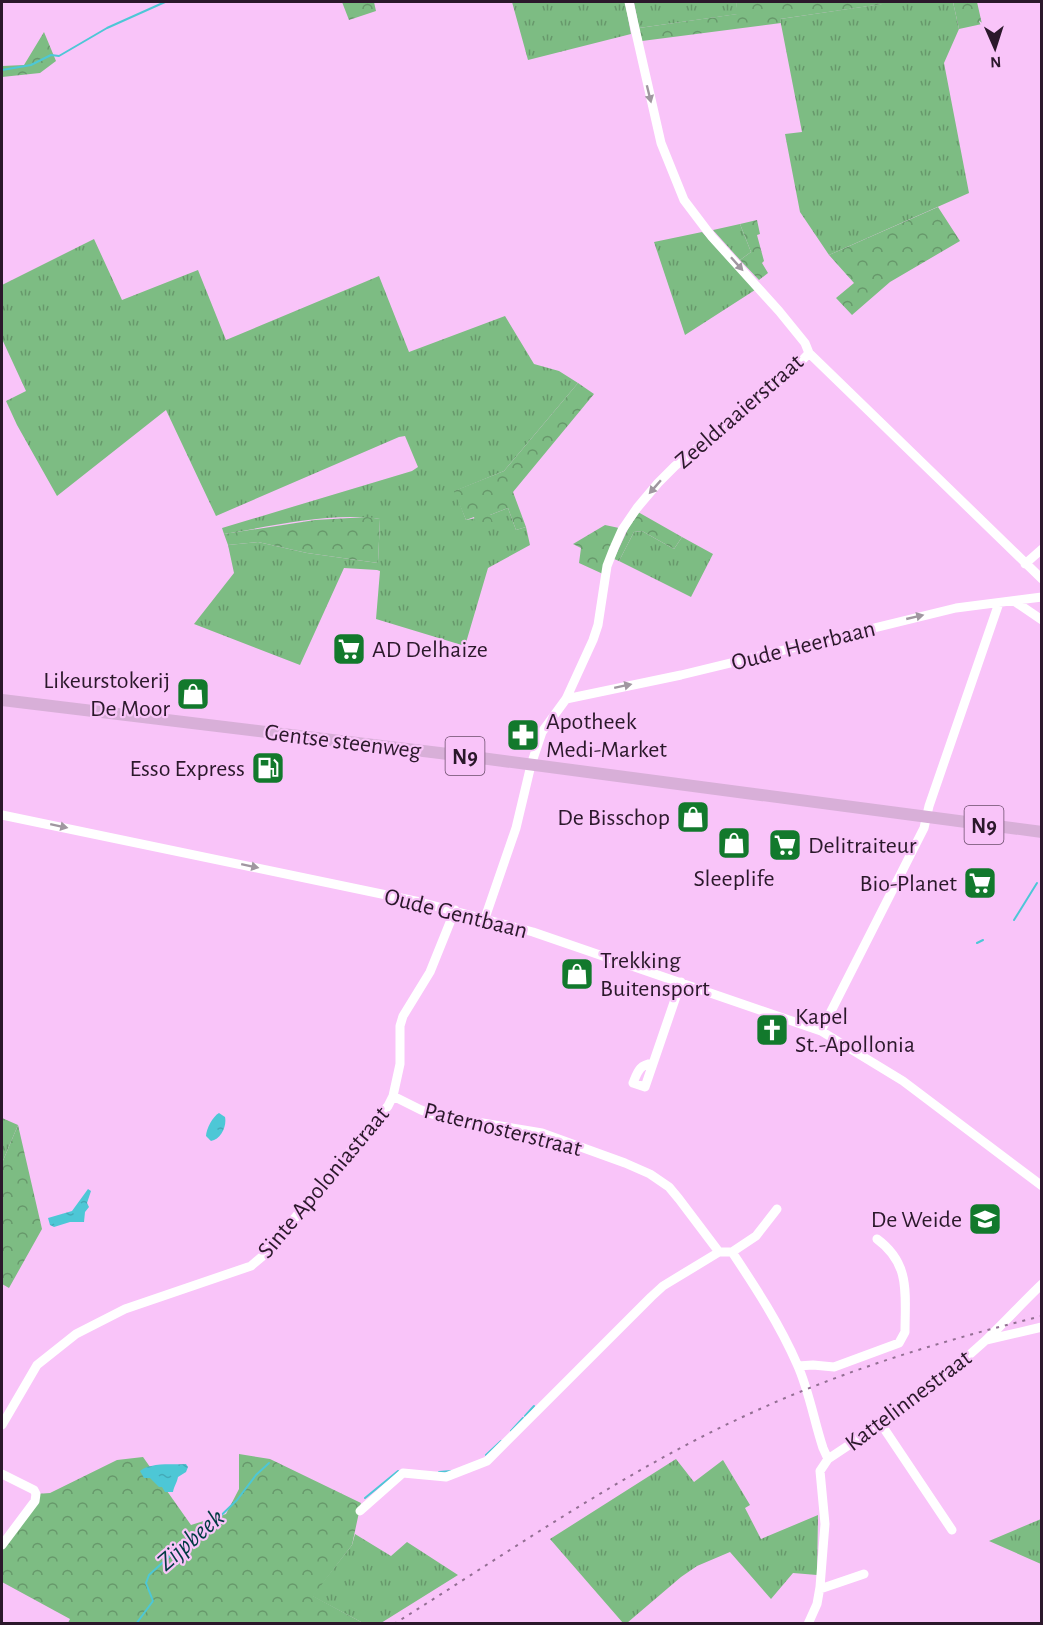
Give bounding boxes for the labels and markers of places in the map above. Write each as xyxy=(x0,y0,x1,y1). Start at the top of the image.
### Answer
supermarket icon: AD Delhaize xyxy=(331,631,367,667)
place label: AD Delhaize xyxy=(372,638,488,662)
place label: Likeurstokerij De Moor xyxy=(43,669,170,721)
shop icon: Likeurstokerij De Moor xyxy=(175,676,211,712)
place label: Apotheek Medi-Market xyxy=(546,710,667,762)
pharmacy icon: Apotheek Medi-Market xyxy=(505,717,541,753)
fuel station icon: Esso Express xyxy=(250,750,286,786)
place label: Esso Express xyxy=(129,757,245,781)
shop icon: De Bisschop xyxy=(675,799,711,835)
place label: De Bisschop xyxy=(557,806,670,830)
shop icon: Sleeplife xyxy=(716,825,752,861)
supermarket icon: Delitraiteur xyxy=(767,827,803,863)
place label: Delitraiteur xyxy=(808,834,917,858)
supermarket icon: Bio-Planet xyxy=(962,865,998,901)
place label: Sleeplife xyxy=(694,867,775,891)
place label: Bio-Planet xyxy=(860,872,957,896)
place label: Trekking Buitensport xyxy=(600,949,710,1001)
shop icon: Trekking Buitensport xyxy=(559,956,595,992)
place label: Kapel St.-Apollonia xyxy=(795,1005,915,1057)
church icon: Kapel St.-Apollonia xyxy=(754,1012,790,1048)
school or university icon: De Weide xyxy=(967,1201,1003,1237)
place label: De Weide xyxy=(871,1208,962,1232)

